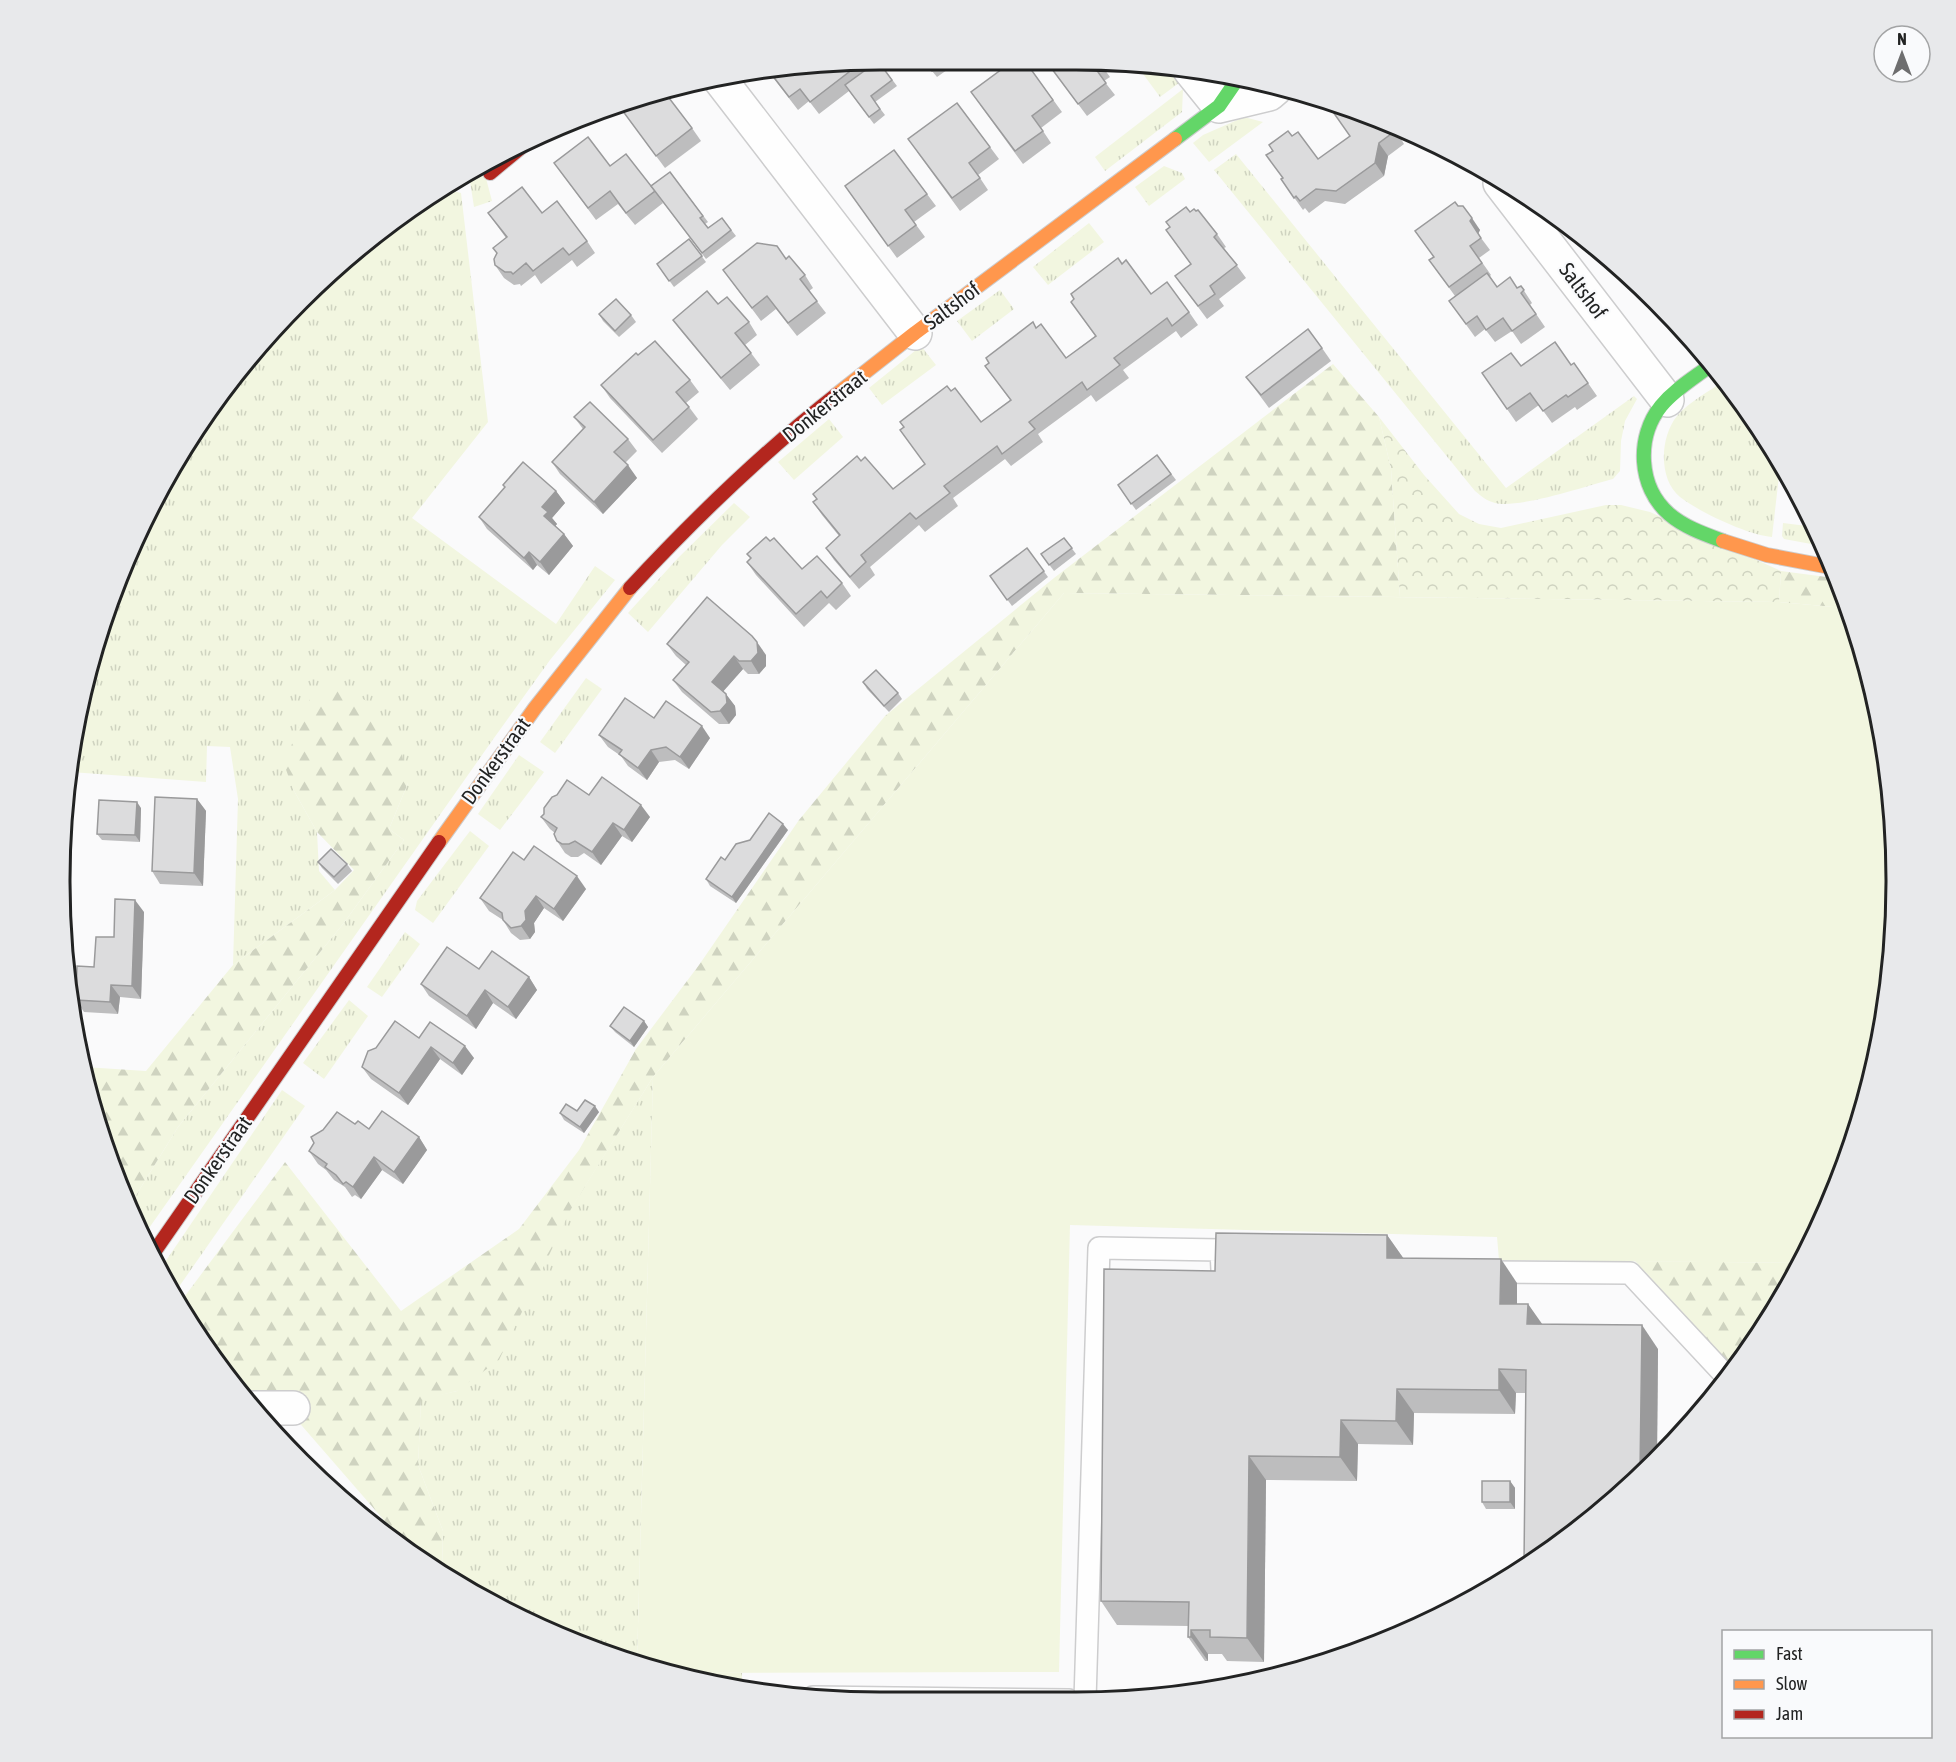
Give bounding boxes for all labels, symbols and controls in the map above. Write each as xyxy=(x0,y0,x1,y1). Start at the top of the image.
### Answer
north arrow xyxy=(1872,24,1932,84)
text: N xyxy=(1897,30,1907,48)
street label: Saltshof xyxy=(1555,258,1613,323)
street label: Saltshof xyxy=(919,276,984,334)
street label: Donkerstraat xyxy=(778,364,871,446)
street label: Donkerstraat xyxy=(456,712,535,808)
street label: Donkerstraat xyxy=(178,1111,256,1208)
legend xyxy=(1722,1630,1932,1738)
text: Fast xyxy=(1776,1643,1803,1664)
text: Slow xyxy=(1776,1673,1807,1694)
text: Jam xyxy=(1776,1703,1803,1724)

